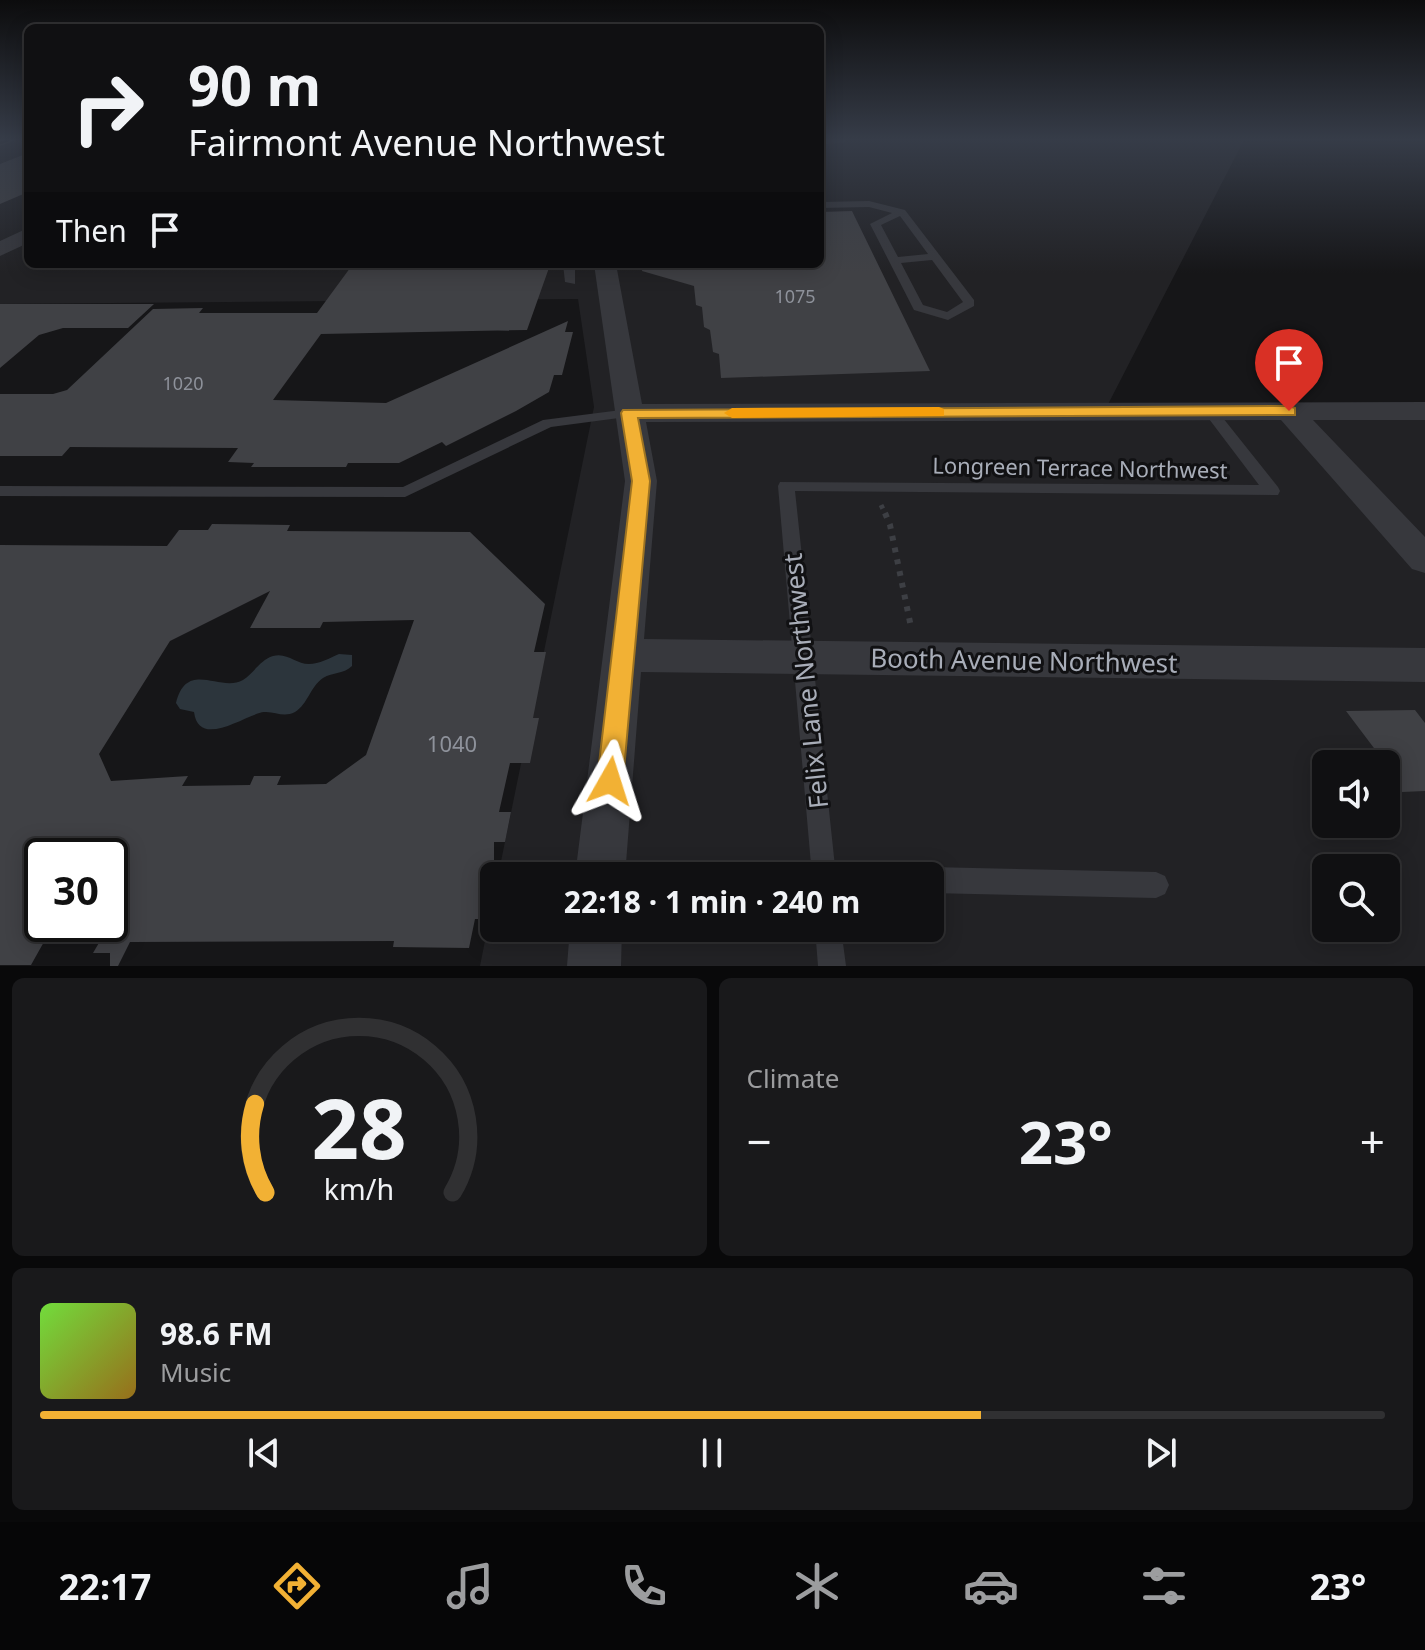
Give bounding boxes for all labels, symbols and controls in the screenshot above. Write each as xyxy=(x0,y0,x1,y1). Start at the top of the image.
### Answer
text: 90 m xyxy=(188,46,321,122)
icon: right xyxy=(56,56,160,160)
text: Fairmont Avenue Northwest xyxy=(188,118,665,167)
icon: arrive xyxy=(143,208,187,252)
text: Then xyxy=(56,210,127,251)
house number: 1075 xyxy=(774,284,816,308)
pin xyxy=(1255,329,1323,411)
icon: arrive xyxy=(1267,341,1311,385)
house number: 1020 xyxy=(162,371,204,395)
street label: Longreen Terrace Northwest xyxy=(932,449,1228,485)
street label: Felix Lane Northwest xyxy=(774,552,836,810)
street label: Booth Avenue Northwest xyxy=(870,639,1178,681)
house number: 1040 xyxy=(427,728,477,758)
position arrow xyxy=(568,739,652,823)
map controls xyxy=(1312,750,1400,942)
button: sound xyxy=(1312,750,1400,838)
speed limit sign: 30 xyxy=(24,838,128,942)
button: search xyxy=(1312,854,1400,942)
text: 22:18 · 1 min · 240 m xyxy=(564,881,860,922)
text: Climate xyxy=(747,1060,839,1096)
text: 28 xyxy=(312,1070,407,1183)
text: 23° xyxy=(1019,1100,1113,1182)
text: − xyxy=(747,1111,772,1171)
text: + xyxy=(1360,1111,1385,1171)
text: km/h xyxy=(324,1169,394,1208)
text: 98.6 FM xyxy=(160,1313,272,1354)
text: Music xyxy=(160,1354,231,1390)
icon: previous xyxy=(242,1431,286,1475)
icon: pause xyxy=(690,1431,734,1475)
icon: next xyxy=(1139,1431,1183,1475)
icon: directions xyxy=(269,1558,325,1614)
icon: music xyxy=(442,1558,498,1614)
icon: phone xyxy=(616,1558,672,1614)
icon: climate xyxy=(789,1558,845,1614)
icon: car xyxy=(963,1558,1019,1614)
icon: filters xyxy=(1136,1558,1192,1614)
text: 22:17 xyxy=(59,1562,151,1611)
text: 23° xyxy=(1310,1562,1366,1611)

